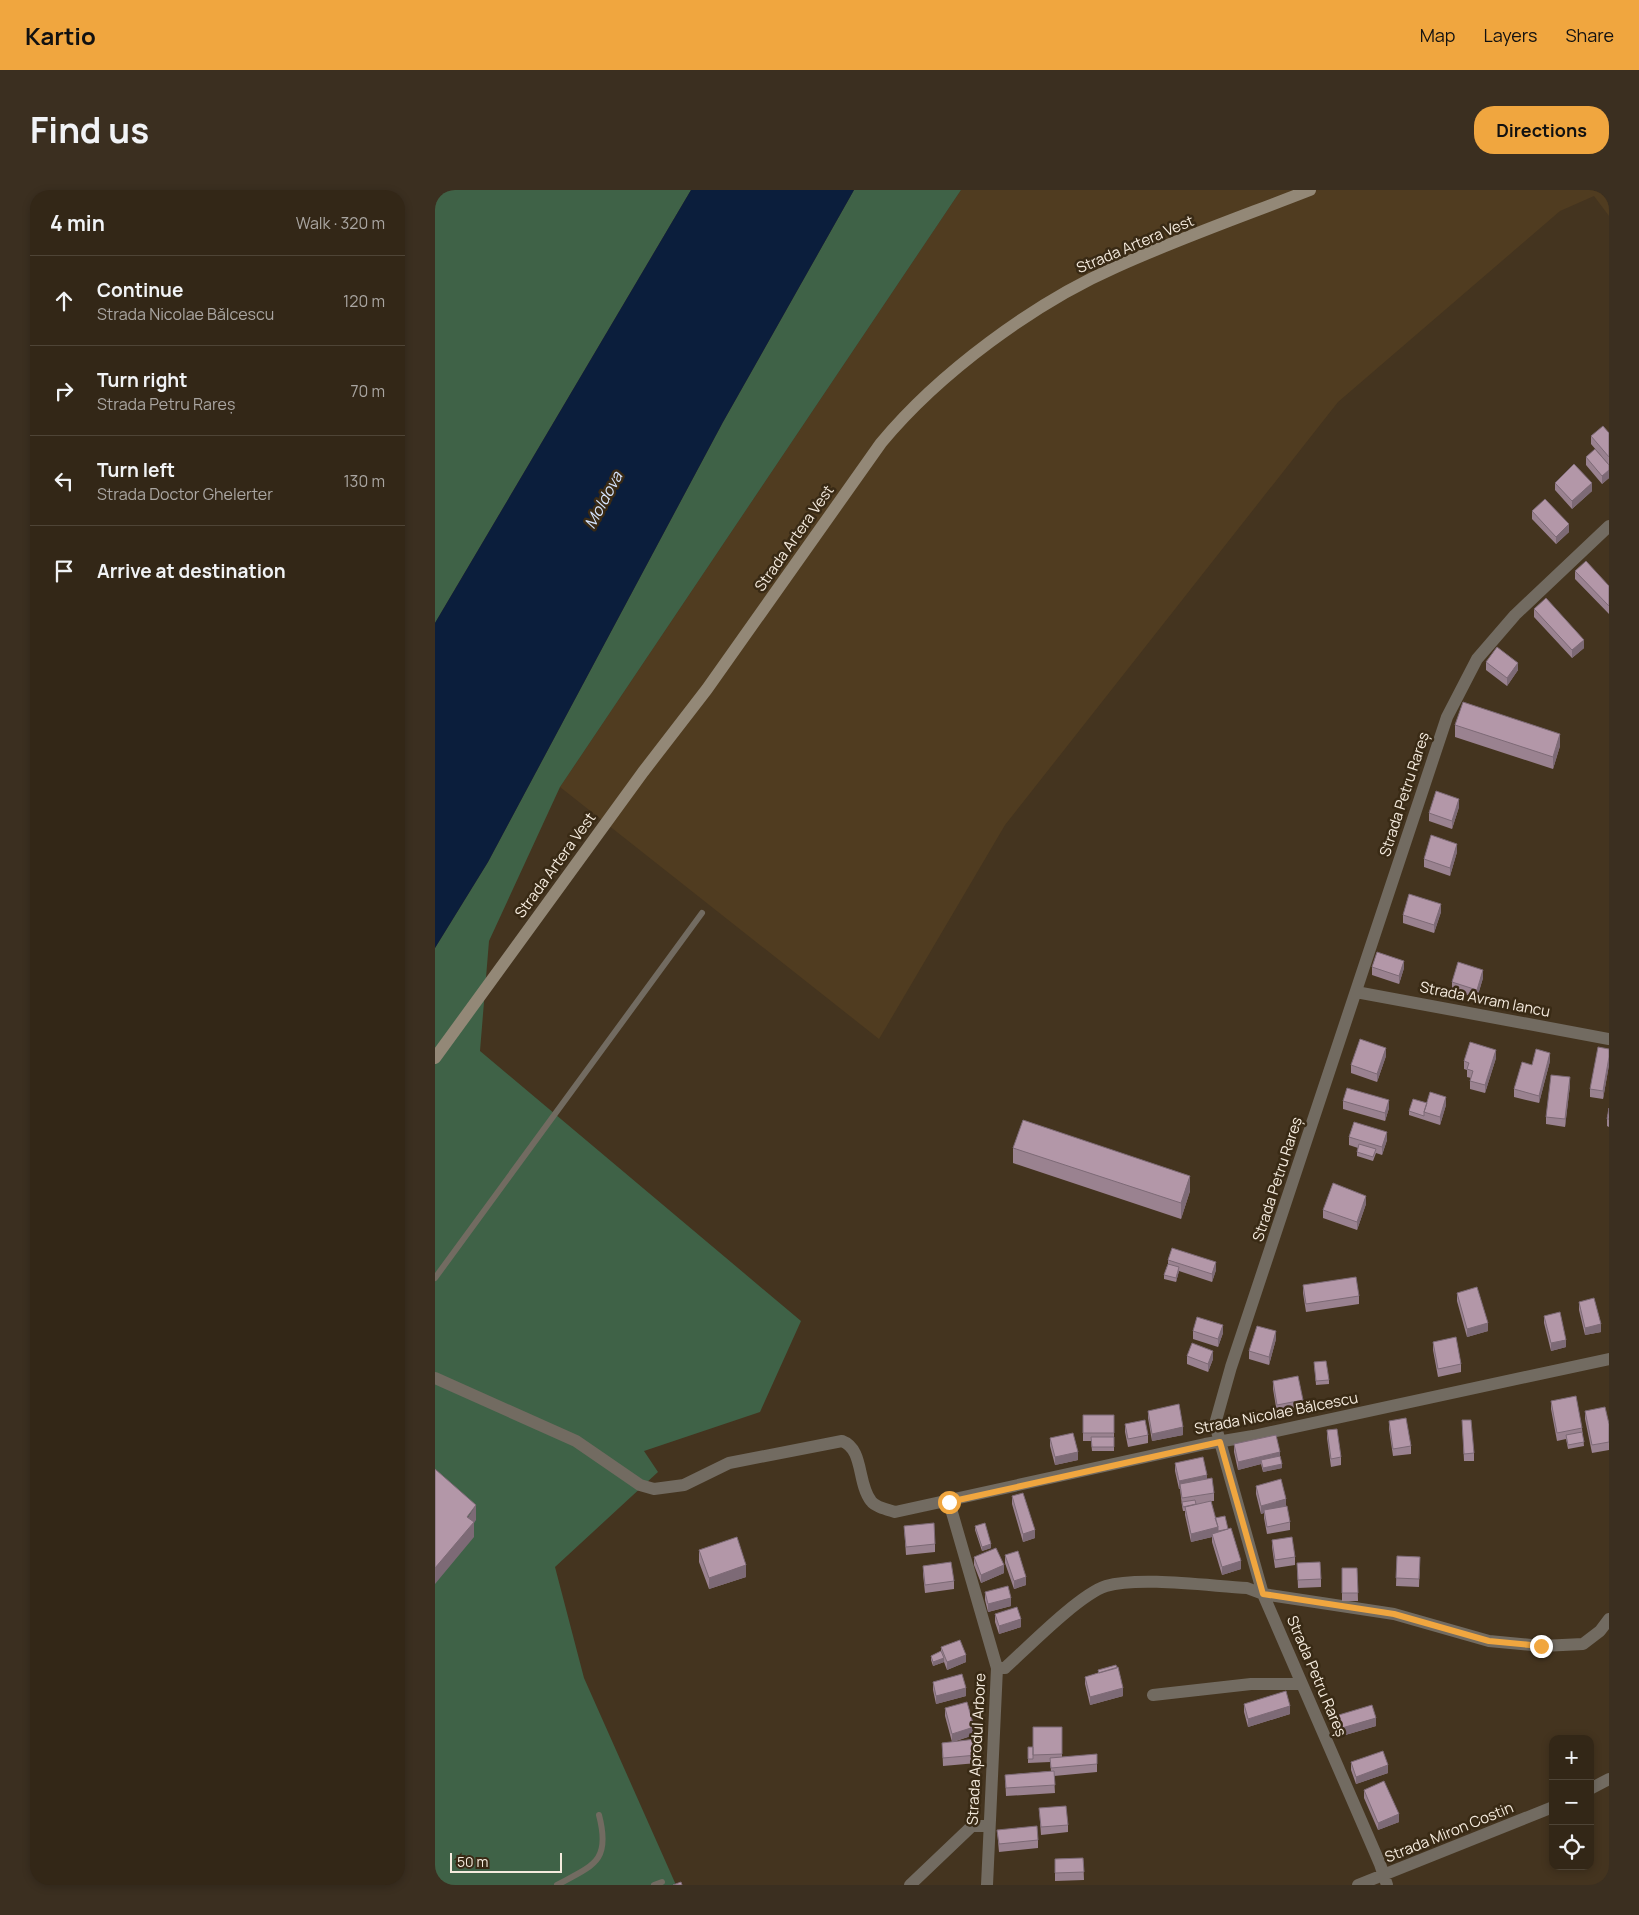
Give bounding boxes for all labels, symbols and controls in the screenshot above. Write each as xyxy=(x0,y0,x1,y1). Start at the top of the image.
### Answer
text: Kartio xyxy=(25,19,96,52)
text: Map xyxy=(1420,23,1455,47)
text: Layers xyxy=(1483,23,1537,47)
text: Share xyxy=(1565,23,1614,47)
text: Find us xyxy=(30,106,149,154)
button: Directions xyxy=(1474,106,1609,154)
text: 4 min xyxy=(50,209,105,237)
street label: Strada Artera Vest xyxy=(1073,210,1197,278)
text: Walk · 320 m xyxy=(296,212,385,234)
text: Continue xyxy=(97,277,183,303)
icon: ahead xyxy=(50,287,78,315)
text: 120 m xyxy=(343,290,385,312)
text: Strada Nicolae Bălcescu xyxy=(97,303,274,325)
text: Turn right xyxy=(97,367,187,393)
icon: right xyxy=(50,377,78,405)
text: 70 m xyxy=(350,380,385,402)
text: Strada Petru Rareș xyxy=(97,393,235,415)
text: Turn left xyxy=(97,457,175,483)
icon: left xyxy=(50,467,78,495)
water label: Moldova xyxy=(579,467,628,532)
text: 130 m xyxy=(343,470,385,492)
street label: Strada Artera Vest xyxy=(749,481,839,595)
text: Strada Doctor Ghelerter xyxy=(97,483,273,505)
icon: arrive xyxy=(50,557,78,585)
text: Arrive at destination xyxy=(97,558,286,584)
street label: Strada Petru Rareș xyxy=(1374,729,1434,859)
street label: Strada Artera Vest xyxy=(510,808,600,922)
street label: Strada Avram Iancu xyxy=(1418,976,1552,1022)
street label: Strada Petru Rareș xyxy=(1247,1114,1307,1244)
street label: Strada Nicolae Bălcescu xyxy=(1192,1387,1360,1439)
route start xyxy=(938,1491,961,1514)
street label: Strada Petru Rareș xyxy=(1282,1612,1352,1740)
route end xyxy=(1530,1635,1553,1658)
street label: Strada Aprodul Arbore xyxy=(962,1672,990,1826)
map controls xyxy=(1549,1735,1594,1870)
button: + xyxy=(1549,1735,1594,1780)
button: − xyxy=(1549,1780,1594,1825)
street label: Strada Miron Costin xyxy=(1382,1797,1516,1867)
button: locate xyxy=(1549,1825,1594,1870)
scale bar xyxy=(450,1850,563,1873)
text: 50 m xyxy=(457,1852,488,1871)

